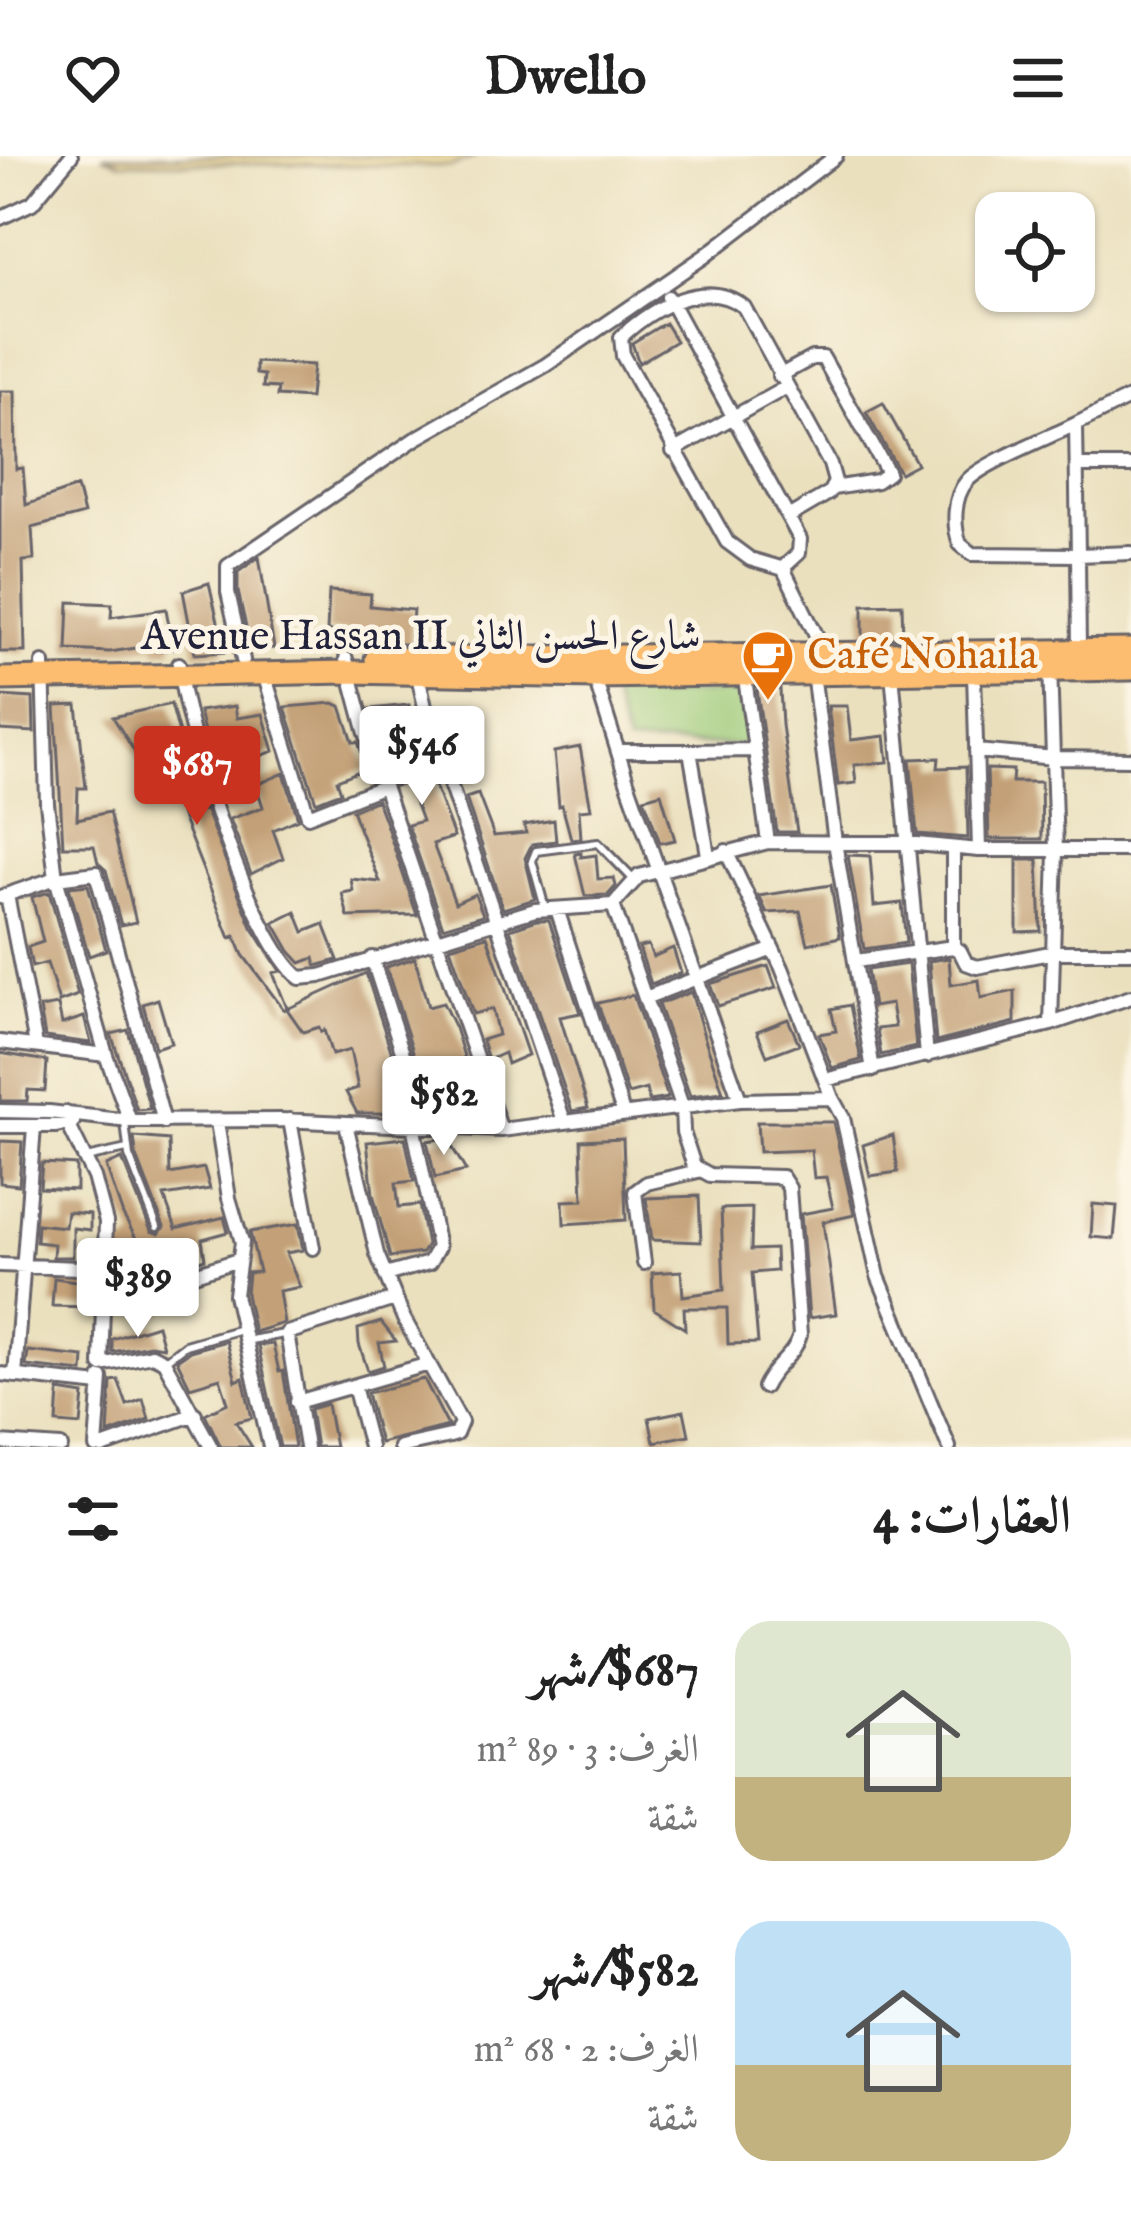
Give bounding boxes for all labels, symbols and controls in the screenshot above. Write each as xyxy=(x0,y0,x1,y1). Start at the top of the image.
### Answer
text: Dwello xyxy=(485,44,646,113)
icon: heart xyxy=(60,45,126,111)
icon: menu xyxy=(1005,45,1071,111)
map controls xyxy=(975,192,1095,312)
button: locate xyxy=(975,192,1095,312)
street label: Avenue Hassan II شارع الحسن الثاني xyxy=(140,611,701,670)
cafe icon: Café Nohaila xyxy=(740,628,796,702)
place label: Café Nohaila xyxy=(807,630,1039,683)
pin: $546 xyxy=(351,706,493,808)
text: $546 xyxy=(386,720,458,769)
pin: $687 xyxy=(126,726,268,828)
text: $687 xyxy=(161,740,233,789)
pin: $582 xyxy=(373,1056,515,1158)
text: $582 xyxy=(409,1070,479,1119)
pin: $389 xyxy=(67,1238,209,1340)
text: $389 xyxy=(104,1252,172,1301)
icon: filters xyxy=(60,1486,126,1552)
text: العقارات: 4 xyxy=(873,1486,1071,1551)
text: $687/شهر xyxy=(530,1639,699,1704)
icon: home xyxy=(831,1669,975,1813)
text: الغرف: 3 · 89 m² xyxy=(477,1726,699,1775)
text: شقة xyxy=(647,1795,699,1844)
text: $582/شهر xyxy=(532,1939,699,2004)
icon: home xyxy=(831,1969,975,2113)
text: الغرف: 2 · 68 m² xyxy=(474,2026,699,2075)
text: شقة xyxy=(647,2095,699,2144)

